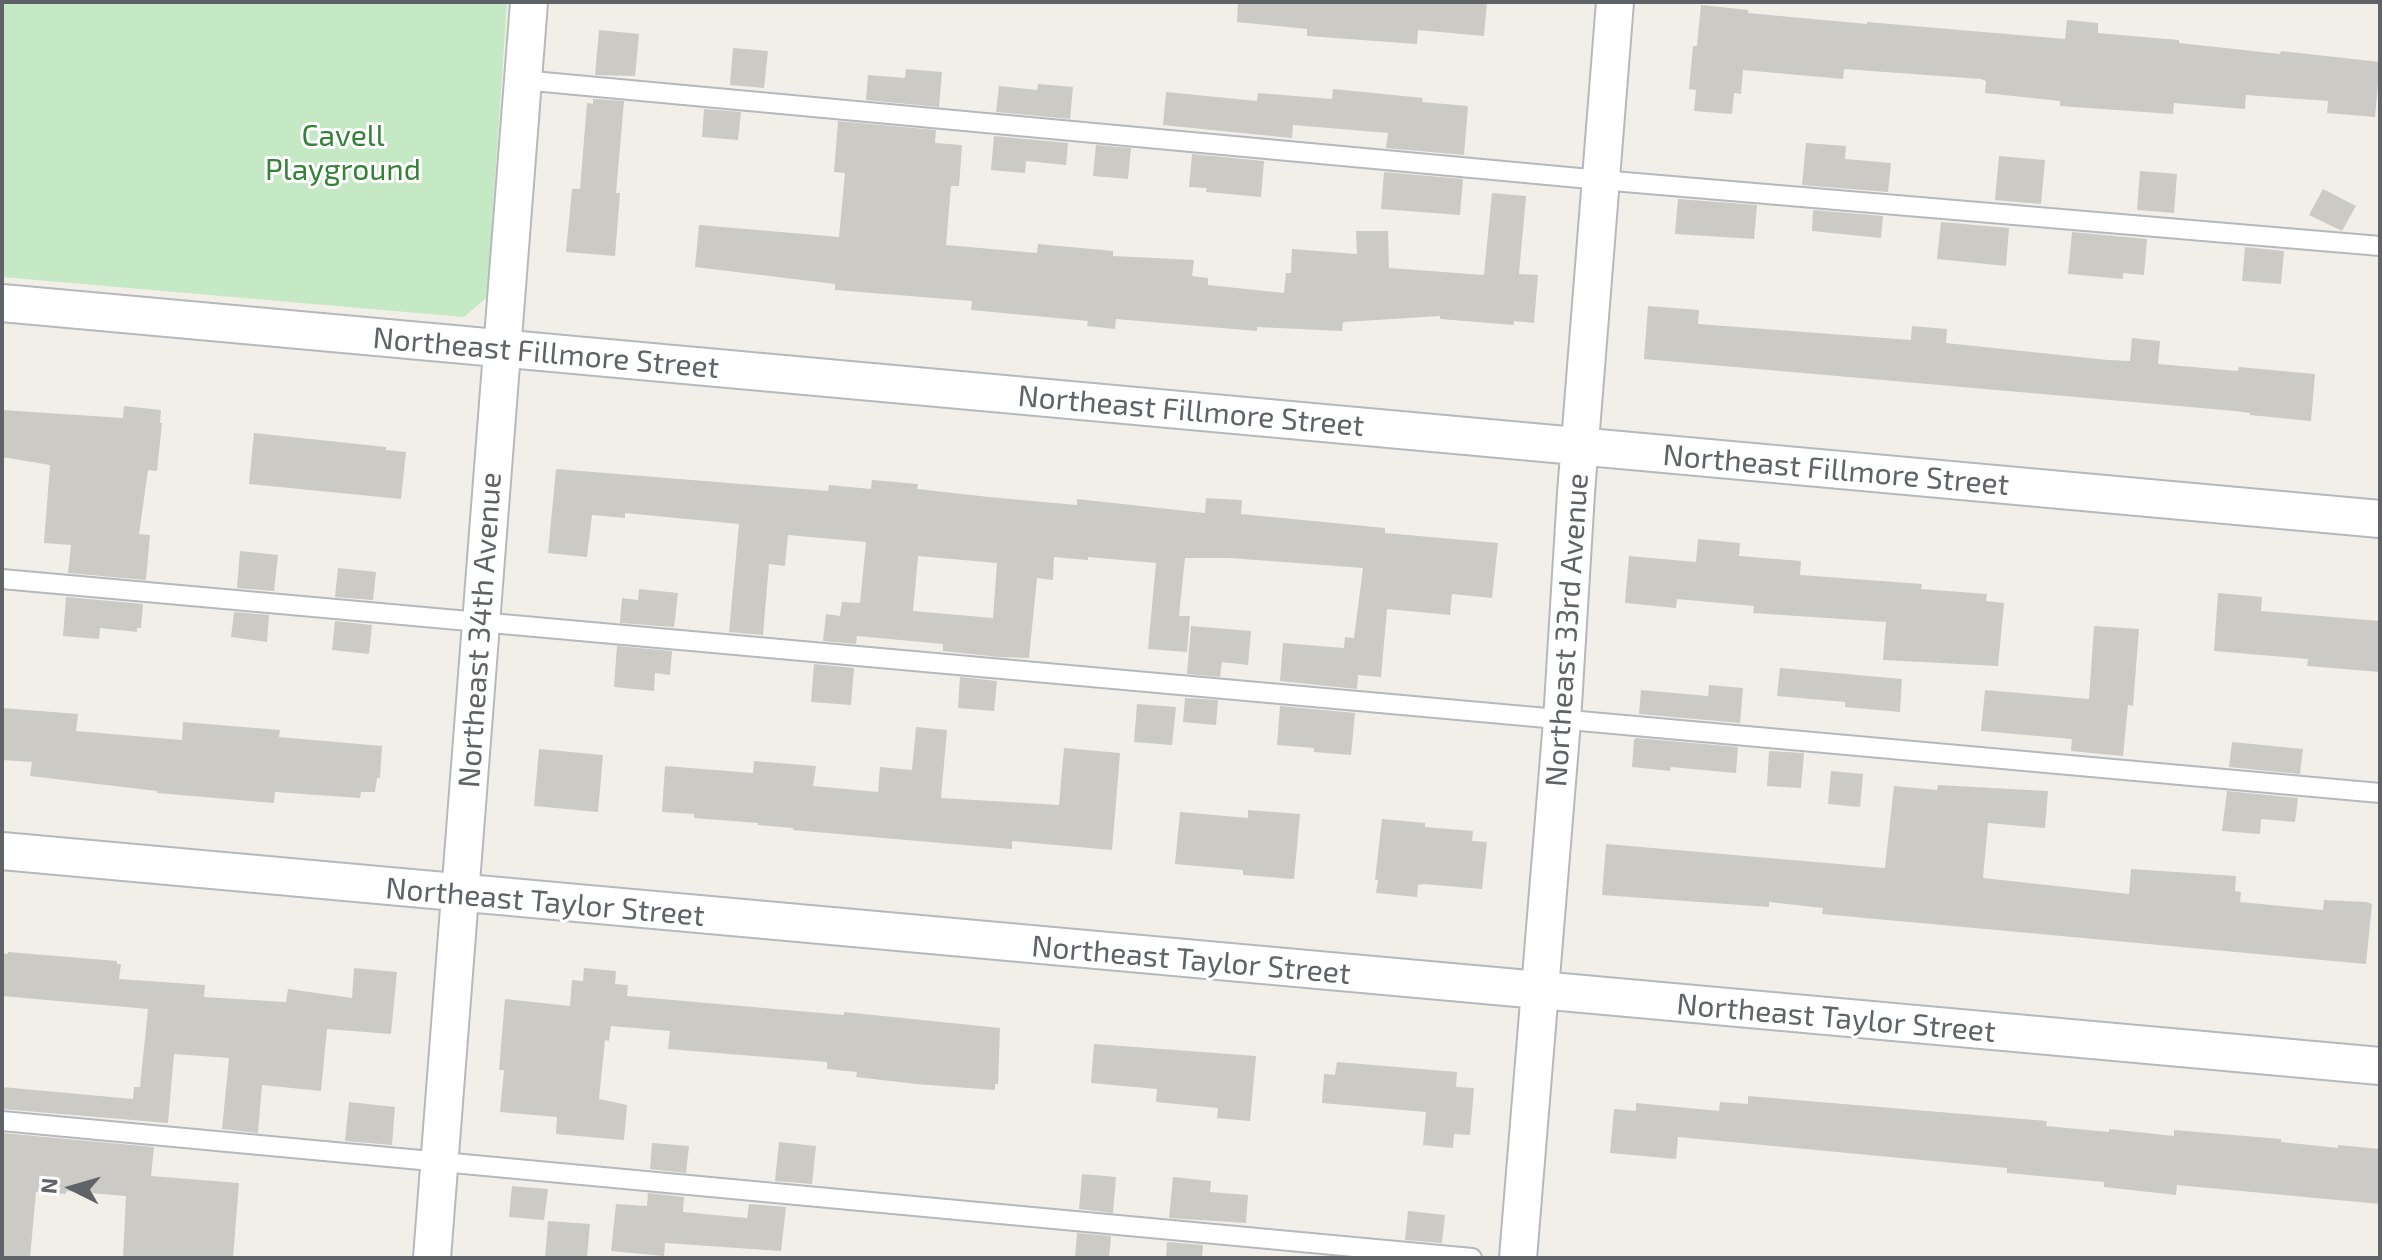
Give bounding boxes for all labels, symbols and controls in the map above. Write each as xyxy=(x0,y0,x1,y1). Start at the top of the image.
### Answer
park label: Cavell Playground xyxy=(265,118,421,188)
street label: Northeast Fillmore Street xyxy=(371,320,721,386)
street label: Northeast Fillmore Street xyxy=(1016,378,1366,444)
street label: Northeast Fillmore Street xyxy=(1661,437,2011,503)
street label: Northeast 34th Avenue xyxy=(451,471,509,789)
street label: Northeast 33rd Avenue xyxy=(1538,472,1596,788)
street label: Northeast Taylor Street xyxy=(384,870,706,934)
street label: Northeast Taylor Street xyxy=(1030,928,1352,992)
street label: Northeast Taylor Street xyxy=(1675,986,1997,1050)
north arrow xyxy=(32,1148,112,1228)
text: N xyxy=(34,1177,62,1195)

